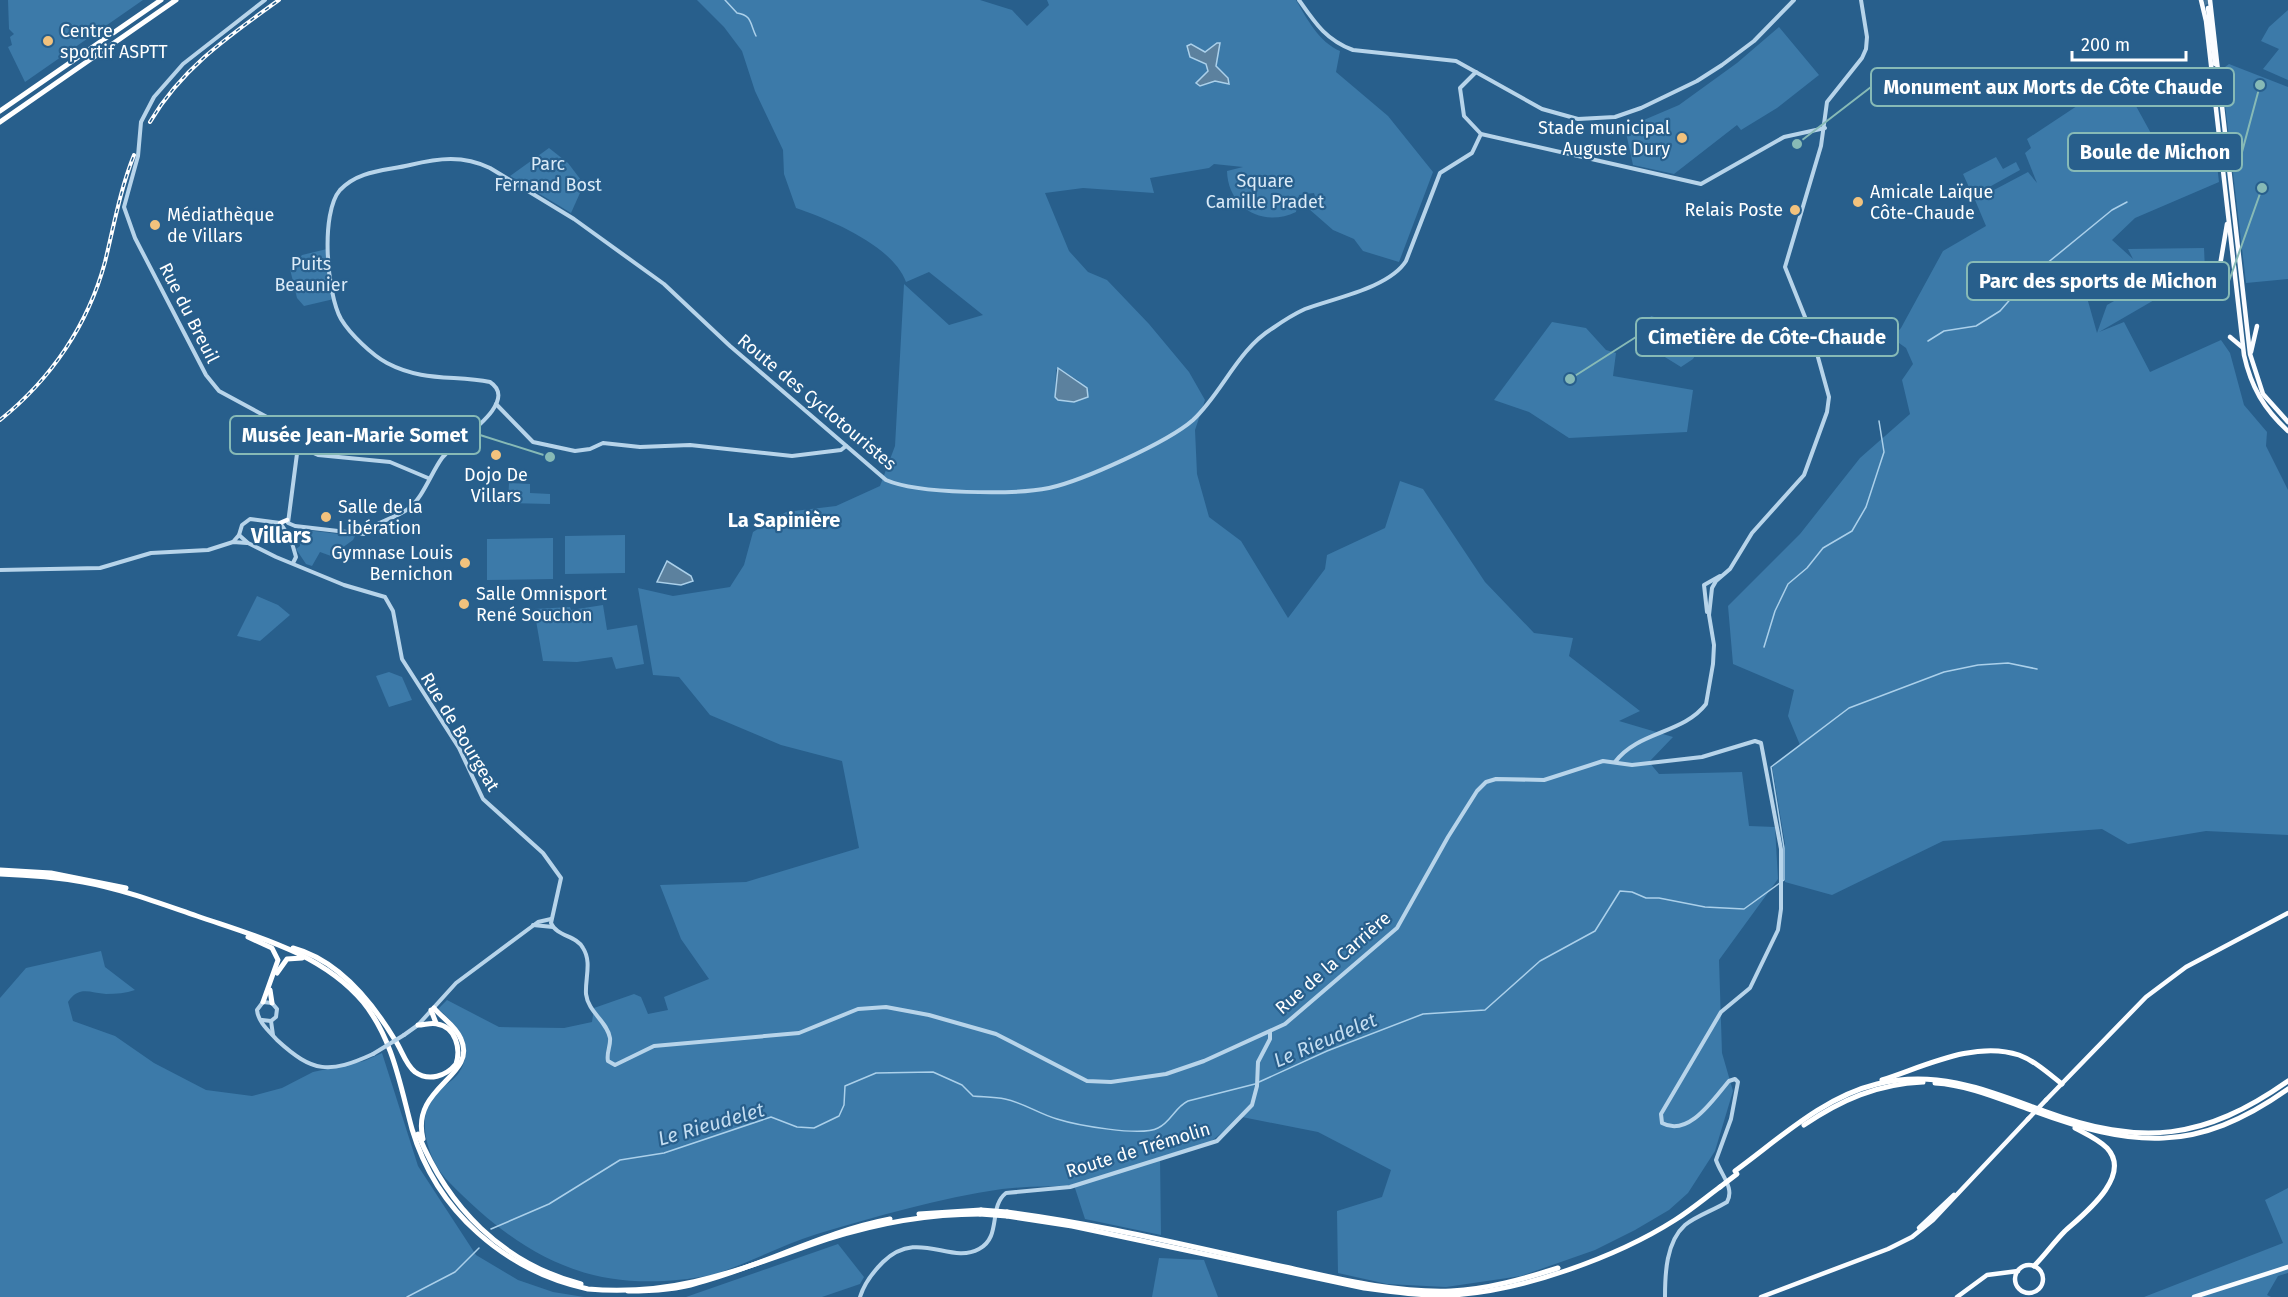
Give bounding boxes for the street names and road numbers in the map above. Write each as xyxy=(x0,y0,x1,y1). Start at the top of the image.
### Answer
street label: Rue du Breuil xyxy=(154,259,224,367)
street label: Route des Cyclotouristes xyxy=(733,329,901,475)
street label: Rue de Bourgeat xyxy=(416,669,504,796)
street label: Rue de la Carrière xyxy=(1271,907,1395,1019)
street label: Route de Trémolin xyxy=(1063,1118,1213,1182)

